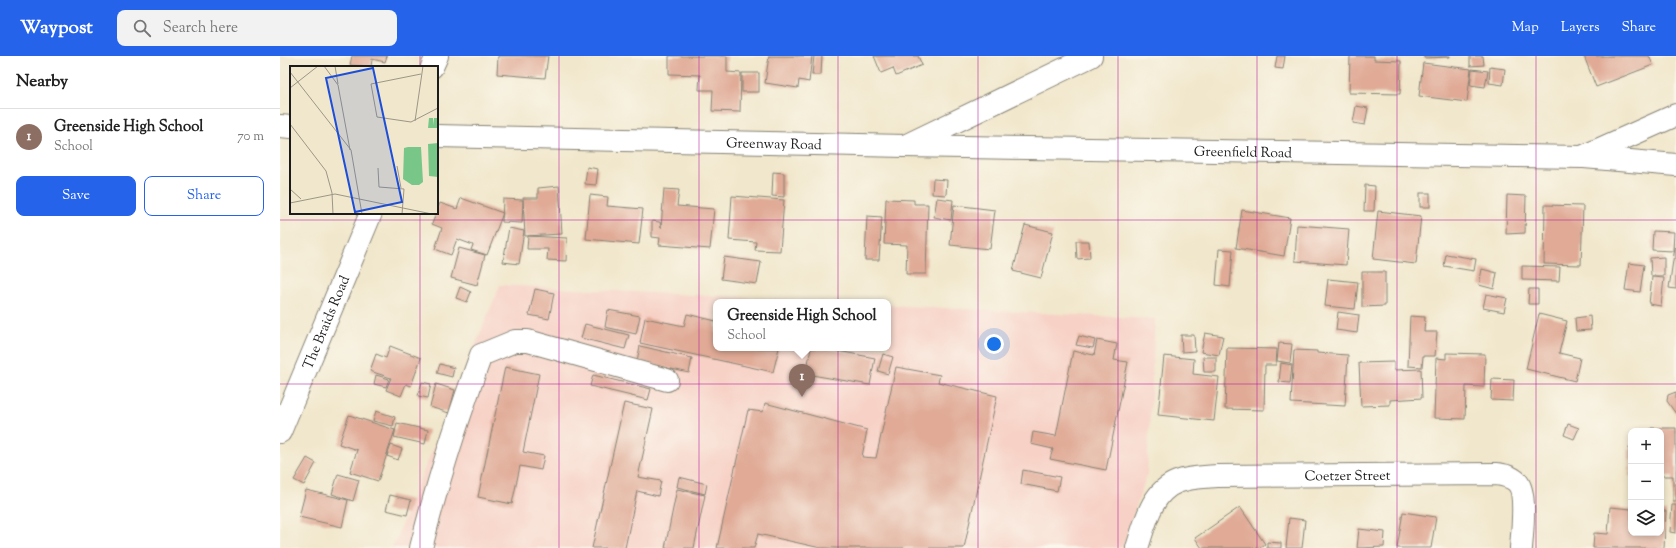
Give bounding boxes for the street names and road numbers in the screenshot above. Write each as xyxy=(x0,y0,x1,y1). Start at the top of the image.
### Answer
street label: Greenway Road xyxy=(726,134,822,156)
street label: Greenfield Road xyxy=(1194,143,1292,164)
street label: The Braids Road xyxy=(299,273,356,373)
street label: Coetzer Street xyxy=(1304,467,1391,487)

